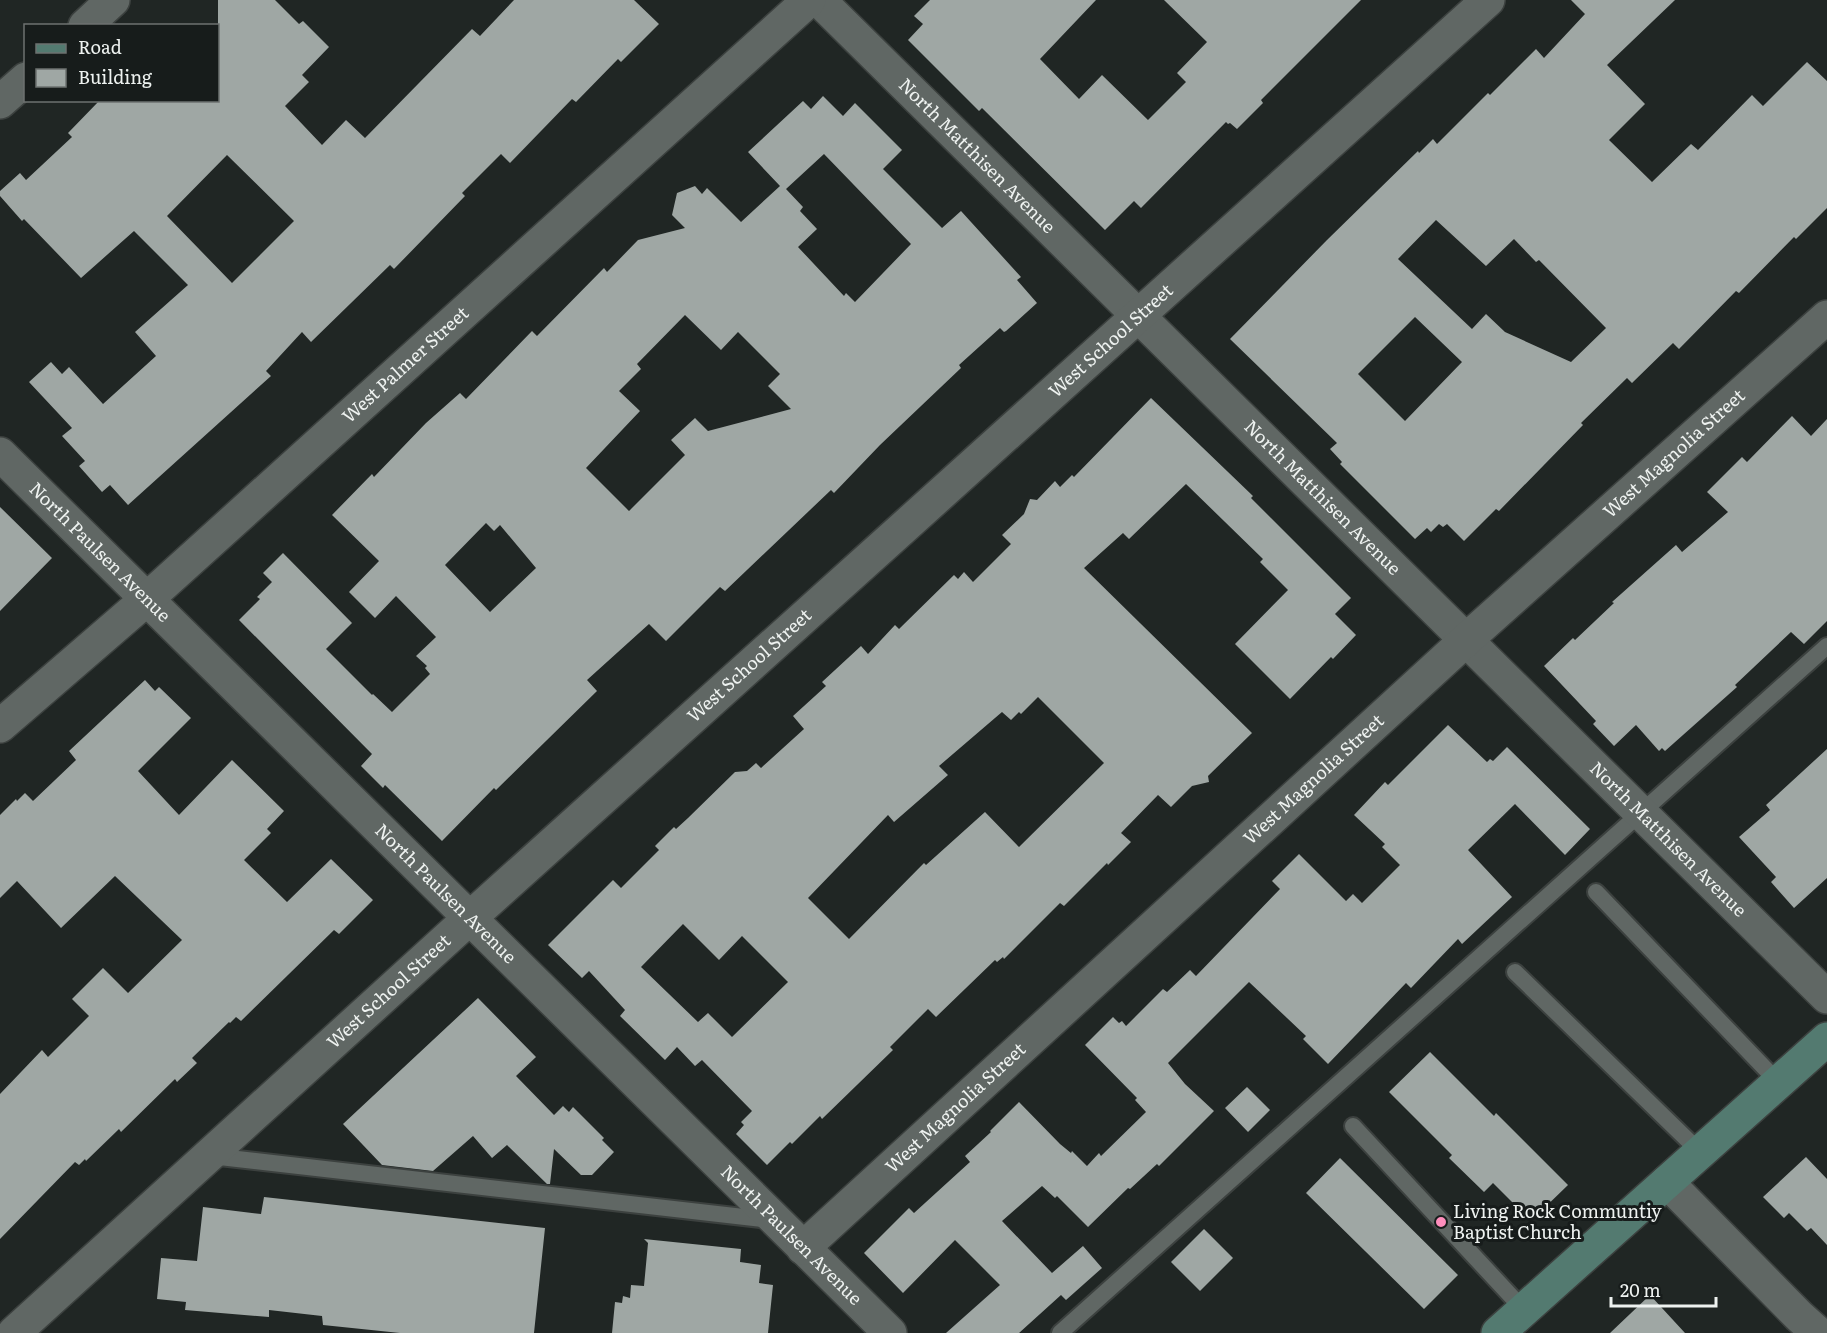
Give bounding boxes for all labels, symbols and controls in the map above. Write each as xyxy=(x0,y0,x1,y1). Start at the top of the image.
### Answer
legend xyxy=(24,24,219,102)
text: Road xyxy=(78,33,122,60)
text: Building xyxy=(78,63,153,90)
street label: North Matthisen Avenue xyxy=(893,71,1062,239)
street label: West School Street xyxy=(1042,276,1179,403)
street label: West Palmer Street xyxy=(335,299,474,428)
street label: West Magnolia Street xyxy=(1596,381,1751,523)
street label: North Matthisen Avenue xyxy=(1239,413,1408,581)
street label: North Paulsen Avenue xyxy=(24,475,178,627)
street label: West School Street xyxy=(680,601,817,728)
street label: West Magnolia Street xyxy=(1236,706,1390,850)
street label: North Matthisen Avenue xyxy=(1584,755,1754,922)
street label: North Paulsen Avenue xyxy=(370,817,523,969)
street label: West School Street xyxy=(320,926,456,1054)
street label: West Magnolia Street xyxy=(878,1035,1031,1179)
street label: North Paulsen Avenue xyxy=(715,1158,869,1311)
place label: Living Rock Communtiy Baptist Church xyxy=(1453,1197,1662,1245)
marker: Living Rock Communtiy Baptist Church xyxy=(1434,1215,1448,1229)
scale bar xyxy=(1611,1270,1716,1308)
text: 20 m xyxy=(1620,1276,1661,1303)

